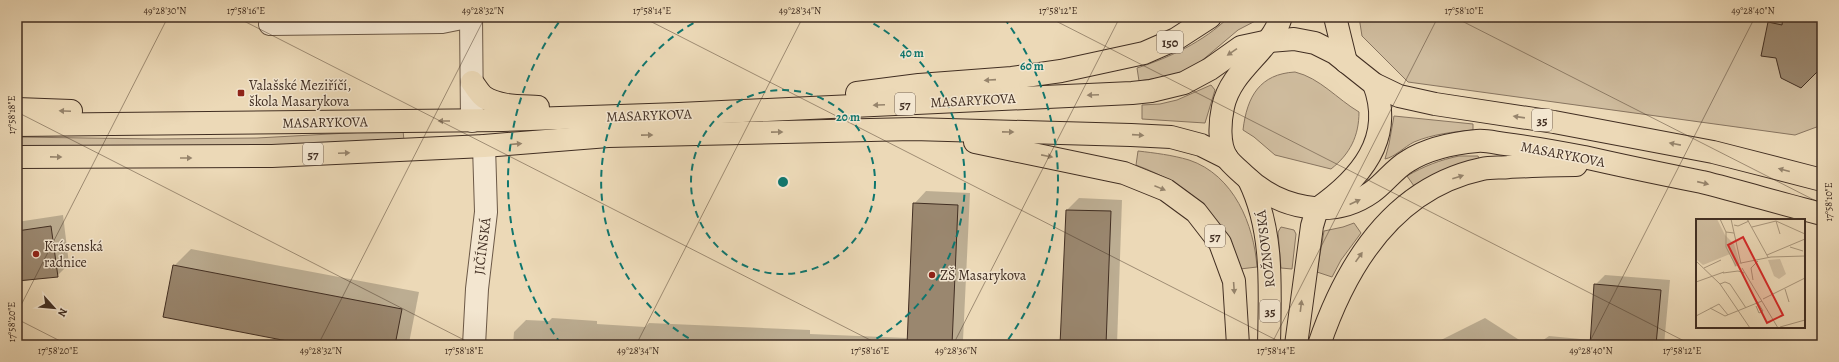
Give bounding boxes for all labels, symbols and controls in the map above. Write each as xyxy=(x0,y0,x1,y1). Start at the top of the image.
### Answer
text: 49°28'30"N xyxy=(143,4,187,17)
text: 17°58'16"E xyxy=(227,4,265,17)
text: 49°28'32"N xyxy=(462,4,504,17)
text: 17°58'14"E xyxy=(633,4,671,17)
text: 49°28'34"N xyxy=(779,4,821,17)
text: 17°58'12"E xyxy=(1039,4,1077,17)
text: 17°58'10"E xyxy=(1444,4,1484,17)
text: 49°28'40"N xyxy=(1731,4,1775,17)
road number: 150 xyxy=(1157,31,1183,53)
text: 40 m xyxy=(900,45,924,61)
one-way arrow xyxy=(1227,48,1237,56)
text: 60 m xyxy=(1020,58,1044,74)
place label: Valašské Meziříčí, škola Masarykova xyxy=(248,76,351,111)
one-way arrow xyxy=(984,76,996,83)
marker: Valašské Meziříčí, škola Masarykova xyxy=(236,88,246,98)
street label: MASARYKOVA xyxy=(930,89,1017,112)
one-way arrow xyxy=(1087,91,1099,98)
road number: 57 xyxy=(895,93,915,115)
text: 17°58'18"E xyxy=(5,96,18,134)
one-way arrow xyxy=(873,101,885,108)
street label: MASARYKOVA xyxy=(606,104,693,126)
one-way arrow xyxy=(59,107,71,114)
text: 20 m xyxy=(836,109,860,125)
road number: 35 xyxy=(1532,109,1552,131)
street label: MASARYKOVA xyxy=(282,112,369,133)
one-way arrow xyxy=(1513,114,1525,120)
one-way arrow xyxy=(437,118,450,124)
one-way arrow xyxy=(771,129,783,136)
one-way arrow xyxy=(1002,129,1015,135)
one-way arrow xyxy=(641,132,653,139)
one-way arrow xyxy=(1132,132,1144,139)
street label: MASARYKOVA xyxy=(1519,137,1608,172)
one-way arrow xyxy=(510,140,522,147)
one-way arrow xyxy=(1669,141,1681,147)
road number: 57 xyxy=(303,143,323,165)
one-way arrow xyxy=(338,150,351,156)
one-way arrow xyxy=(1041,153,1053,159)
one-way arrow xyxy=(50,154,63,160)
one-way arrow xyxy=(180,154,192,161)
one-way arrow xyxy=(1778,167,1790,173)
one-way arrow xyxy=(1453,173,1465,179)
centre of rings xyxy=(776,175,790,189)
one-way arrow xyxy=(1697,180,1709,186)
text: 17°58'10"E xyxy=(1822,182,1835,222)
one-way arrow xyxy=(1154,184,1166,191)
one-way arrow xyxy=(1349,199,1361,205)
street label: ROŽNOVSKÁ xyxy=(1251,208,1280,289)
street label: JIČÍNSKÁ xyxy=(470,216,496,276)
inset map xyxy=(1696,219,1805,328)
road number: 57 xyxy=(1205,225,1225,247)
place label: Krásenská radnice xyxy=(44,237,103,272)
marker: Krásenská radnice xyxy=(31,249,41,259)
one-way arrow xyxy=(1355,252,1363,262)
place label: ZŠ Masarykova xyxy=(940,266,1027,285)
marker: ZŠ Masarykova xyxy=(927,270,937,280)
one-way arrow xyxy=(1231,282,1238,294)
north arrow xyxy=(34,288,74,328)
road number: 35 xyxy=(1260,300,1280,322)
one-way arrow xyxy=(1298,300,1304,312)
text: 17°58'20"E xyxy=(5,302,18,342)
text: N xyxy=(54,305,71,319)
text: 17°58'20"E xyxy=(38,344,78,357)
text: 49°28'32"N xyxy=(300,344,342,357)
text: 17°58'18"E xyxy=(445,344,483,357)
text: 49°28'34"N xyxy=(617,344,659,357)
text: 17°58'16"E xyxy=(851,344,889,357)
text: 49°28'36"N xyxy=(935,344,977,357)
text: 17°58'14"E xyxy=(1257,344,1295,357)
text: 49°28'40"N xyxy=(1569,344,1613,357)
text: 17°58'12"E xyxy=(1663,344,1701,357)

